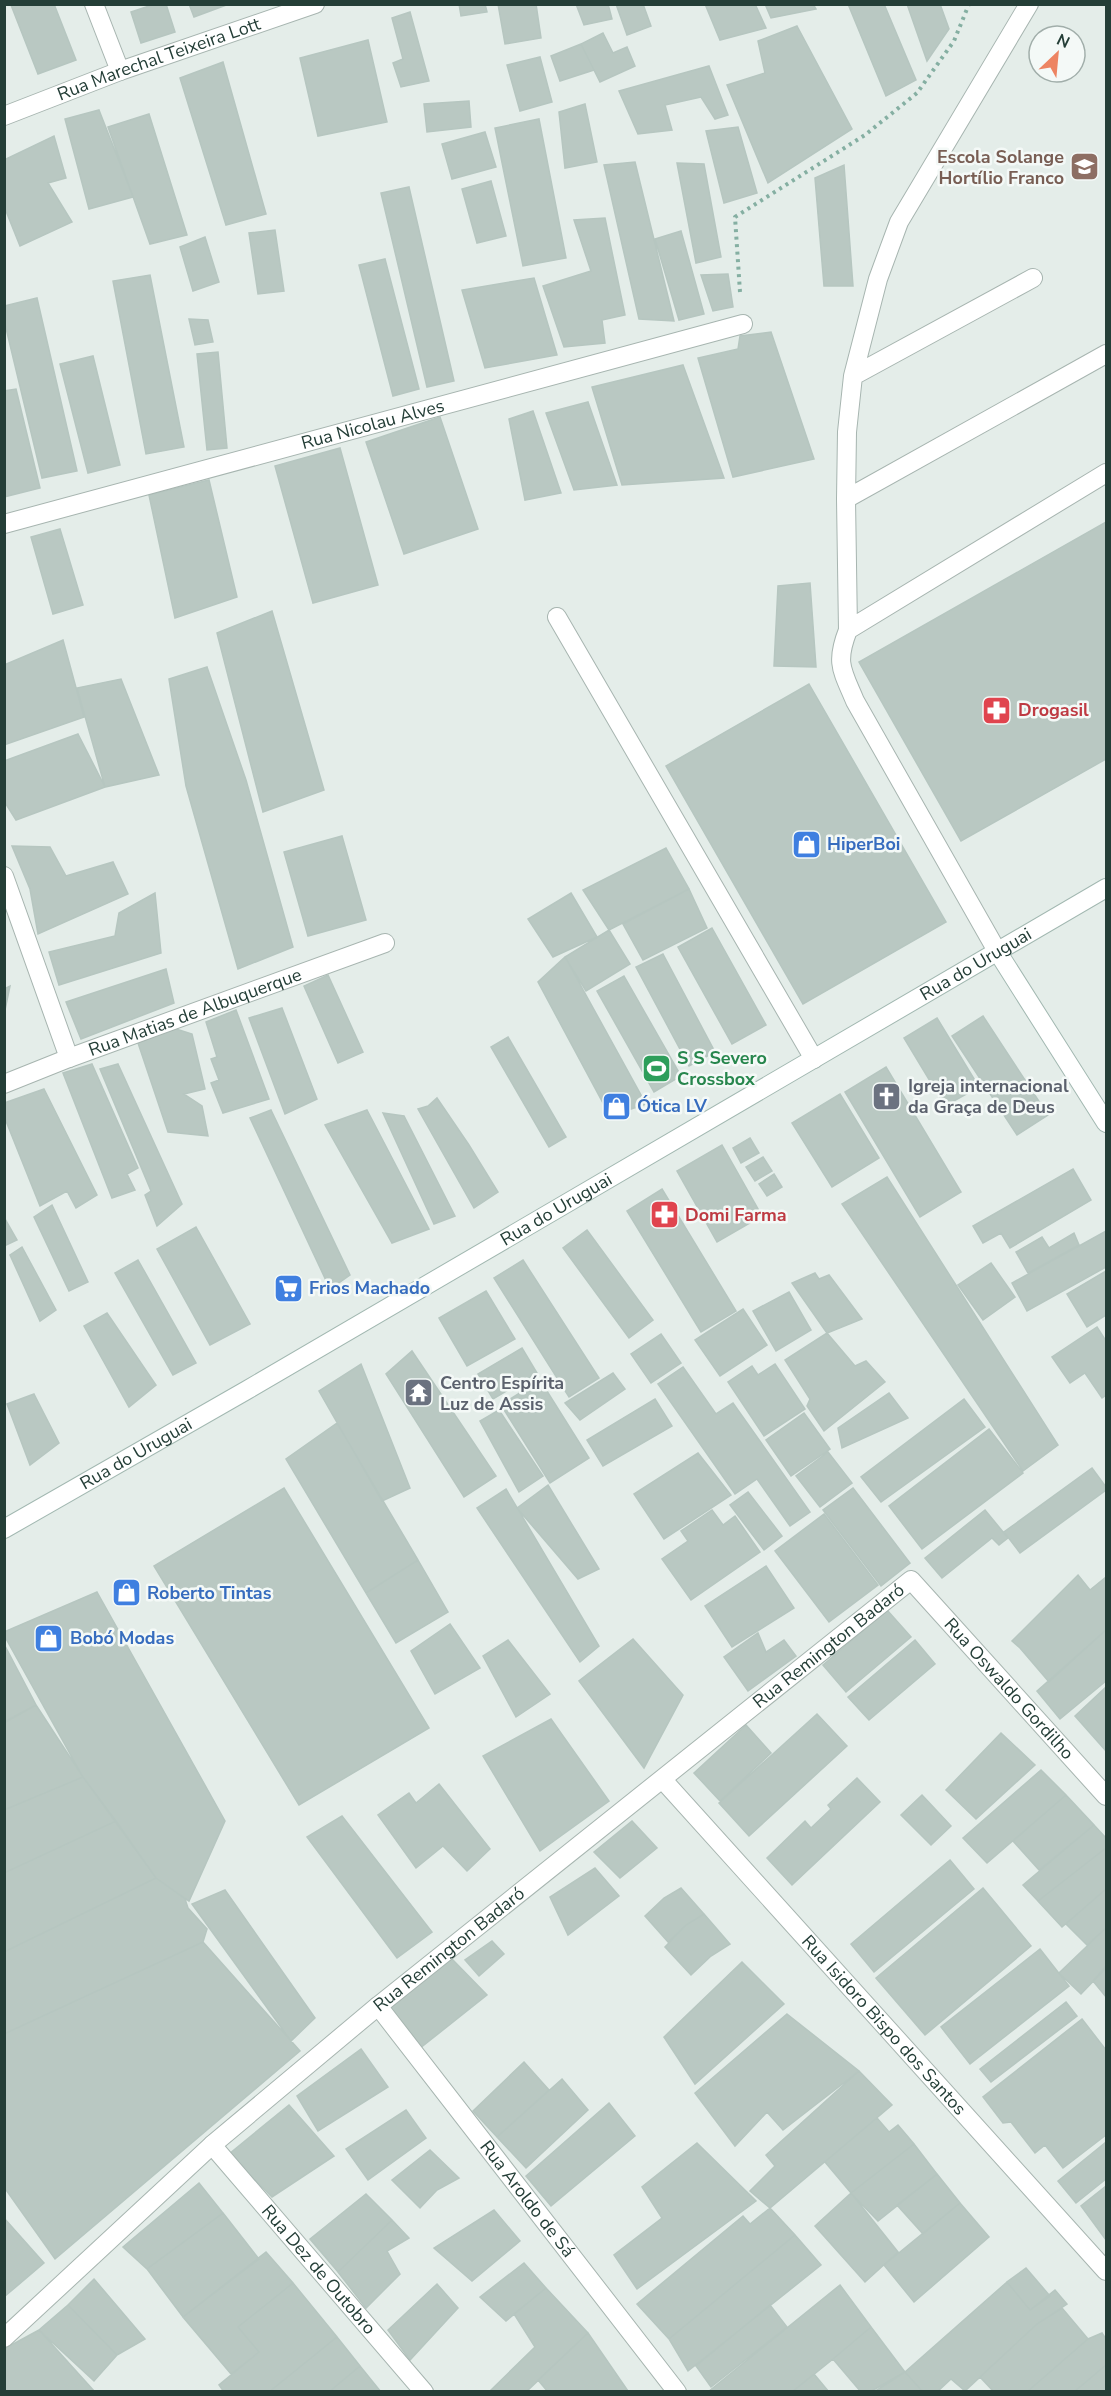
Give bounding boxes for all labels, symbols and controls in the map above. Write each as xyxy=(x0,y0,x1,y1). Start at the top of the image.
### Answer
street label: Rua Marechal Teixeira Lott xyxy=(54,11,264,106)
north arrow xyxy=(1027,24,1087,84)
text: N xyxy=(1053,29,1073,54)
place label: Escola Solange Hortílio Franco xyxy=(937,145,1064,190)
school or university icon: Escola Solange Hortílio Franco xyxy=(1069,151,1101,183)
street label: Rua Nicolau Alves xyxy=(299,393,447,455)
pharmacy icon: Drogasil xyxy=(981,694,1013,726)
place label: Drogasil xyxy=(1018,698,1089,722)
shop icon: HiperBoi xyxy=(790,828,822,860)
place label: HiperBoi xyxy=(827,832,900,856)
street label: Rua do Uruguai xyxy=(915,922,1036,1006)
street label: Rua Matias de Albuquerque xyxy=(85,962,305,1062)
place label: S S Severo Crossbox xyxy=(677,1046,767,1091)
sports icon: S S Severo Crossbox xyxy=(640,1052,672,1084)
place label: Igreja internacional da Graça de Deus xyxy=(908,1074,1069,1119)
church icon: Igreja internacional da Graça de Deus xyxy=(871,1080,903,1112)
shop icon: Ótica LV xyxy=(600,1090,632,1122)
place label: Ótica LV xyxy=(637,1094,708,1118)
street label: Rua do Uruguai xyxy=(496,1167,616,1251)
pharmacy icon: Domi Farma xyxy=(648,1199,680,1231)
place label: Domi Farma xyxy=(685,1203,787,1227)
supermarket icon: Frios Machado xyxy=(272,1272,304,1304)
place label: Frios Machado xyxy=(309,1276,430,1300)
place label: Centro Espírita Luz de Assis xyxy=(440,1371,564,1416)
temple icon: Centro Espírita Luz de Assis xyxy=(403,1377,435,1409)
street label: Rua do Uruguai xyxy=(75,1412,196,1495)
shop icon: Roberto Tintas xyxy=(110,1577,142,1609)
street label: Rua Remington Badaró xyxy=(748,1578,909,1714)
place label: Roberto Tintas xyxy=(147,1581,272,1605)
street label: Rua Oswaldo Gordilho xyxy=(939,1613,1079,1765)
shop icon: Bobó Modas xyxy=(33,1622,65,1654)
place label: Bobó Modas xyxy=(70,1626,174,1650)
street label: Rua Remington Badaró xyxy=(368,1881,530,2017)
street label: Rua Isidoro Bispo dos Santos xyxy=(796,1930,972,2120)
street label: Rua Aroldo de Sá xyxy=(475,2136,580,2262)
street label: Rua Dez de Outobro xyxy=(256,2199,381,2339)

